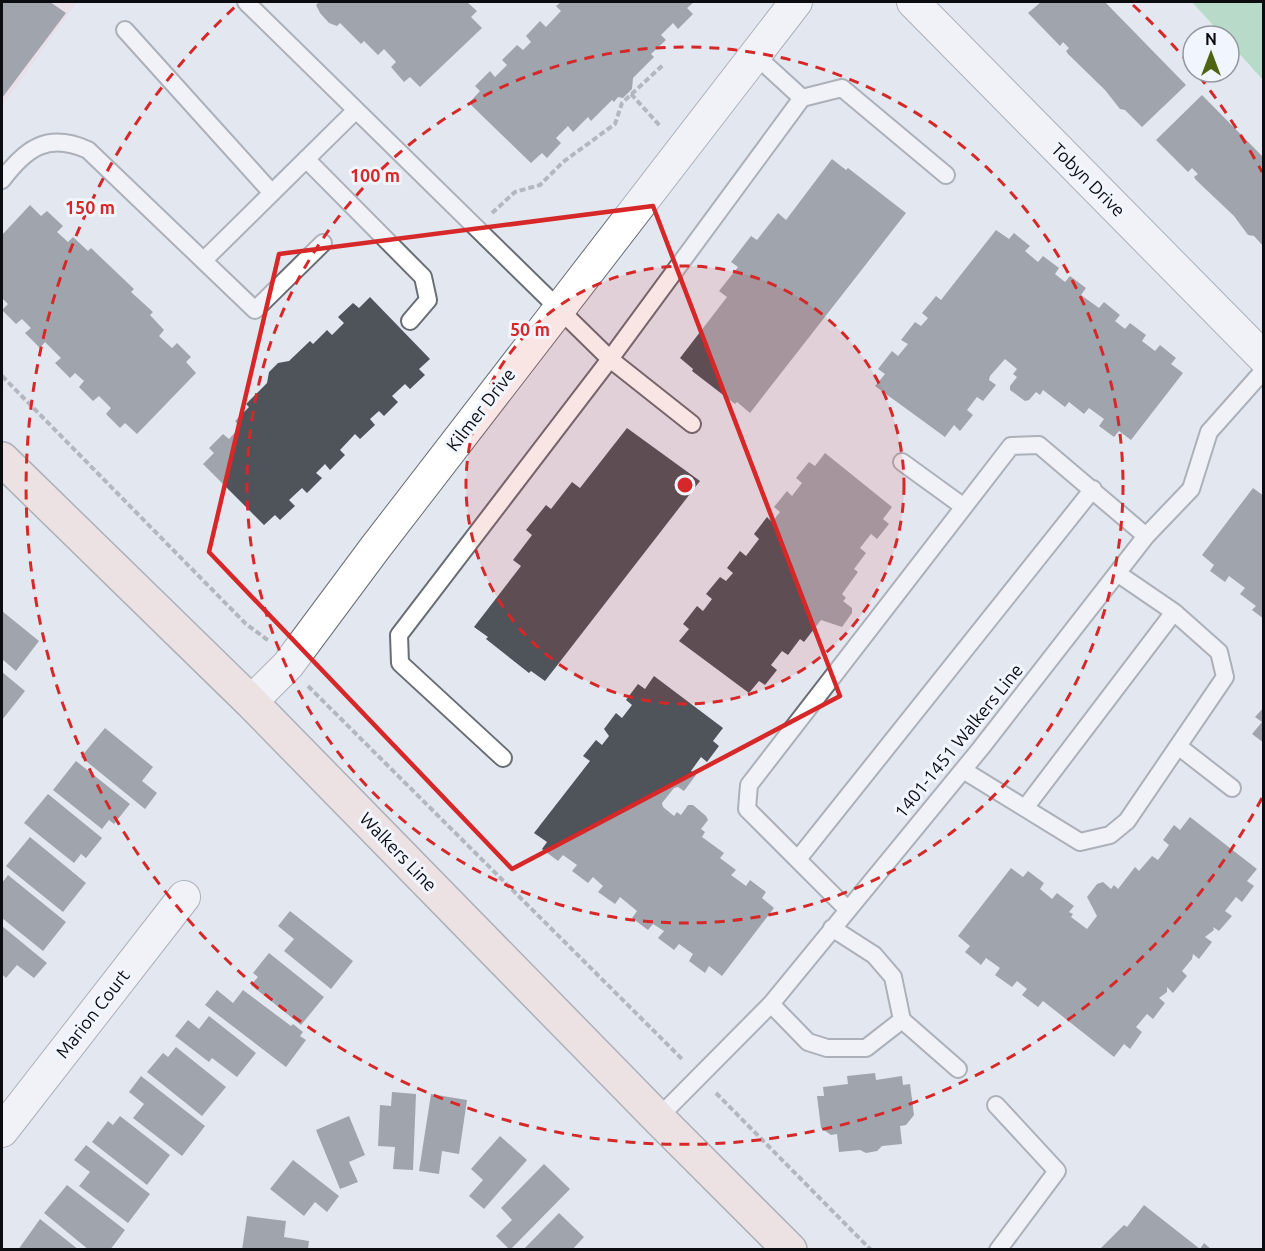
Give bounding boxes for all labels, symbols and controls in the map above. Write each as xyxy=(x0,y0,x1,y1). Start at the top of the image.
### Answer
north arrow xyxy=(1181,24,1241,84)
text: N xyxy=(1205,30,1217,48)
street label: Tobyn Drive xyxy=(1048,138,1130,220)
text: 100 m xyxy=(350,165,400,185)
text: 150 m xyxy=(65,197,115,217)
text: 50 m xyxy=(510,319,550,339)
street label: Kilmer Drive xyxy=(442,364,519,455)
centre of rings xyxy=(675,475,695,495)
street label: 1401-1451 Walkers Line xyxy=(890,659,1026,821)
street label: Walkers Line xyxy=(356,808,441,895)
street label: Marion Court xyxy=(51,965,133,1062)

